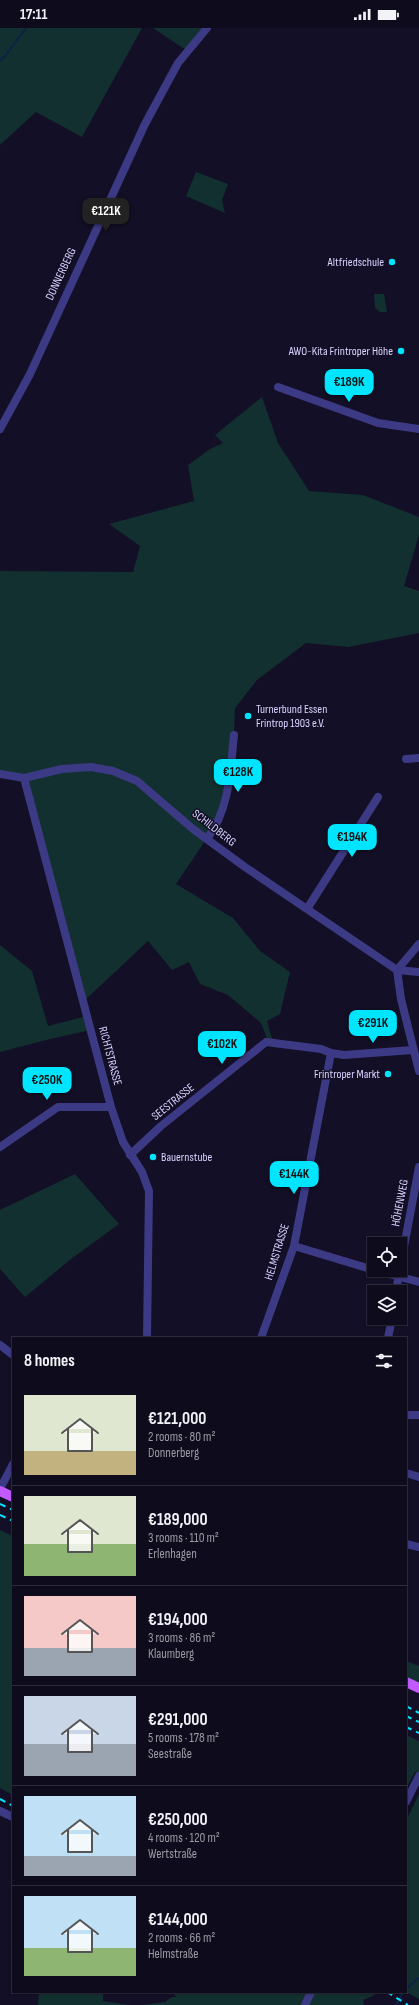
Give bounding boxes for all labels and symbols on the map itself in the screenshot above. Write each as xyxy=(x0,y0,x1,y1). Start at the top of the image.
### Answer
pin: €121K xyxy=(78,198,134,232)
street label: DONNERBERG xyxy=(42,245,80,303)
place label: Altfriedschule xyxy=(327,255,384,270)
marker: Altfriedschule xyxy=(387,257,397,267)
place label: AWO-Kita Frintroper Höhe xyxy=(288,344,393,359)
marker: AWO-Kita Frintroper Höhe xyxy=(396,346,406,356)
pin: €189K xyxy=(321,369,377,403)
place label: Turnerbund Essen Frintrop 1903 e.V. xyxy=(256,702,327,731)
marker: Turnerbund Essen Frintrop 1903 e.V. xyxy=(243,711,253,721)
pin: €128K xyxy=(210,759,266,793)
street label: SCHILDBERG xyxy=(189,806,239,850)
pin: €194K xyxy=(324,824,380,858)
pin: €291K xyxy=(345,1010,401,1044)
street label: RICHTSTRASSE xyxy=(95,1025,125,1087)
pin: €102K xyxy=(194,1031,250,1065)
pin: €250K xyxy=(19,1067,75,1101)
place label: Frintroper Markt xyxy=(314,1067,380,1082)
marker: Frintroper Markt xyxy=(383,1069,393,1079)
street label: SEESTRASSE xyxy=(149,1080,197,1124)
place label: Bauernstube xyxy=(161,1150,212,1165)
marker: Bauernstube xyxy=(148,1152,158,1162)
pin: €144K xyxy=(266,1161,322,1195)
street label: HÖHENWEG xyxy=(388,1178,412,1228)
street label: HELMSTRASSE xyxy=(261,1222,293,1282)

